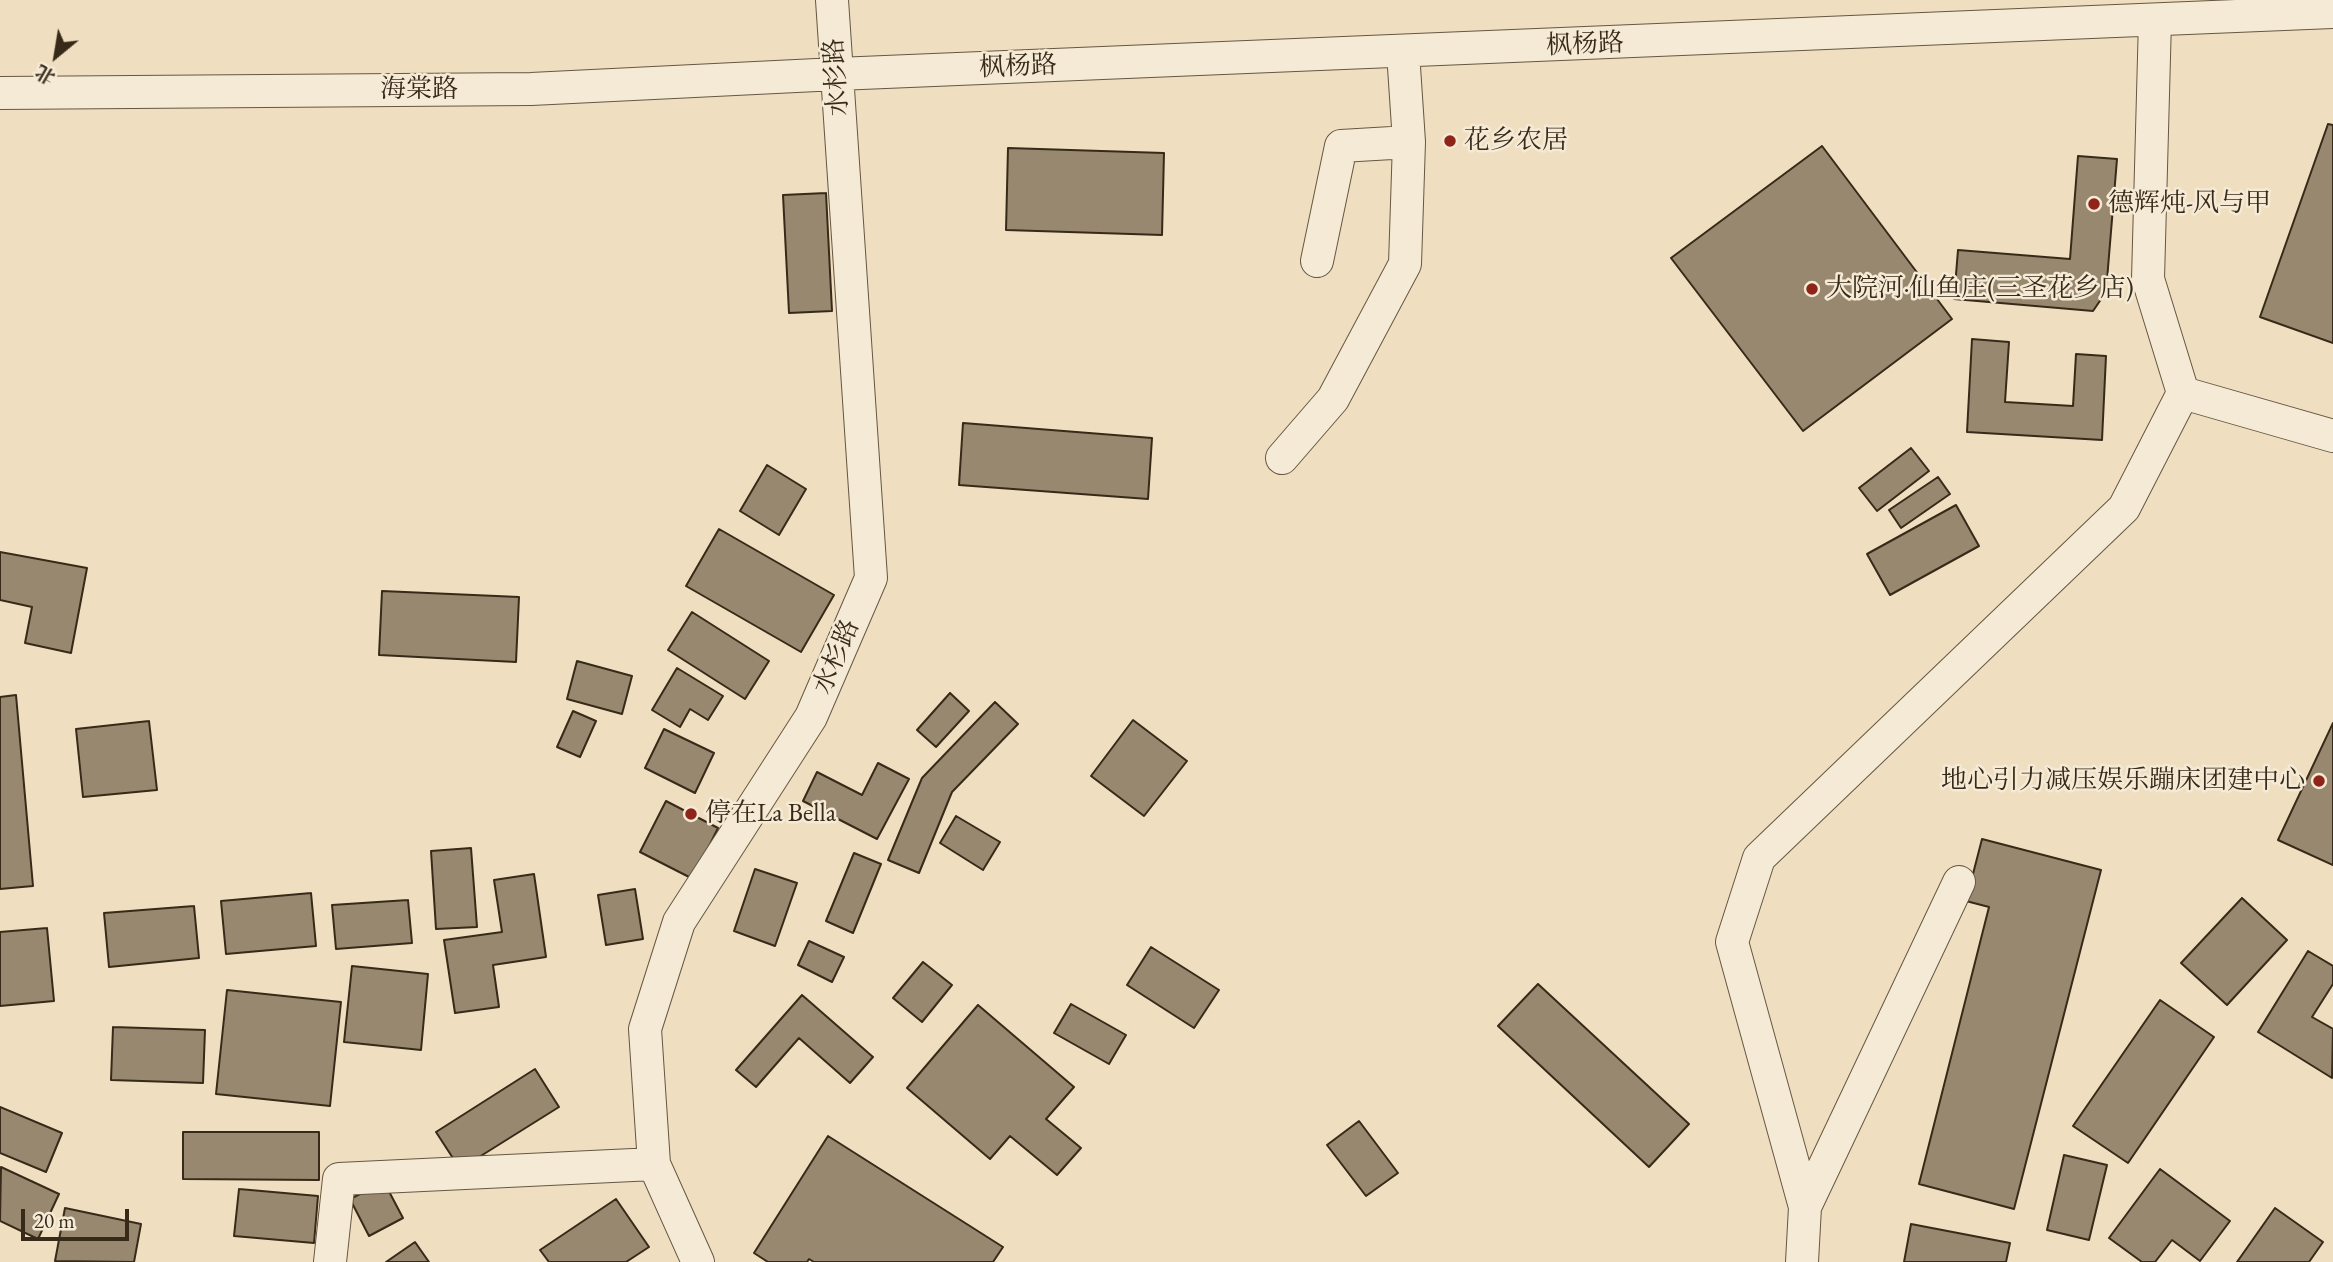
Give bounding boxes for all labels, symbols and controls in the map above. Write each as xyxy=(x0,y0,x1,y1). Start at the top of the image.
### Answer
north arrow xyxy=(21,21,91,91)
street label: 枫杨路 xyxy=(1545,28,1625,62)
street label: 水杉路 xyxy=(819,37,855,117)
street label: 枫杨路 xyxy=(978,50,1058,84)
text: 北 xyxy=(31,59,60,90)
street label: 海棠路 xyxy=(380,74,458,106)
place label: 花乡农居 xyxy=(1464,125,1568,157)
marker: 花乡农居 xyxy=(1442,133,1458,149)
place label: 德辉炖-风与甲 xyxy=(2108,188,2271,220)
marker: 德辉炖-风与甲 xyxy=(2086,196,2102,212)
place label: 大院河·仙鱼庄(三圣花乡店) xyxy=(1826,273,2134,305)
marker: 大院河·仙鱼庄(三圣花乡店) xyxy=(1804,281,1820,297)
street label: 水杉路 xyxy=(807,615,867,699)
place label: 地心引力减压娱乐蹦床团建中心 xyxy=(1941,765,2305,797)
marker: 地心引力减压娱乐蹦床团建中心 xyxy=(2311,773,2327,789)
place label: 停在La Bella xyxy=(705,798,836,830)
marker: 停在La Bella xyxy=(683,806,699,822)
scale bar xyxy=(24,1196,133,1240)
text: 20 m xyxy=(34,1207,75,1234)

